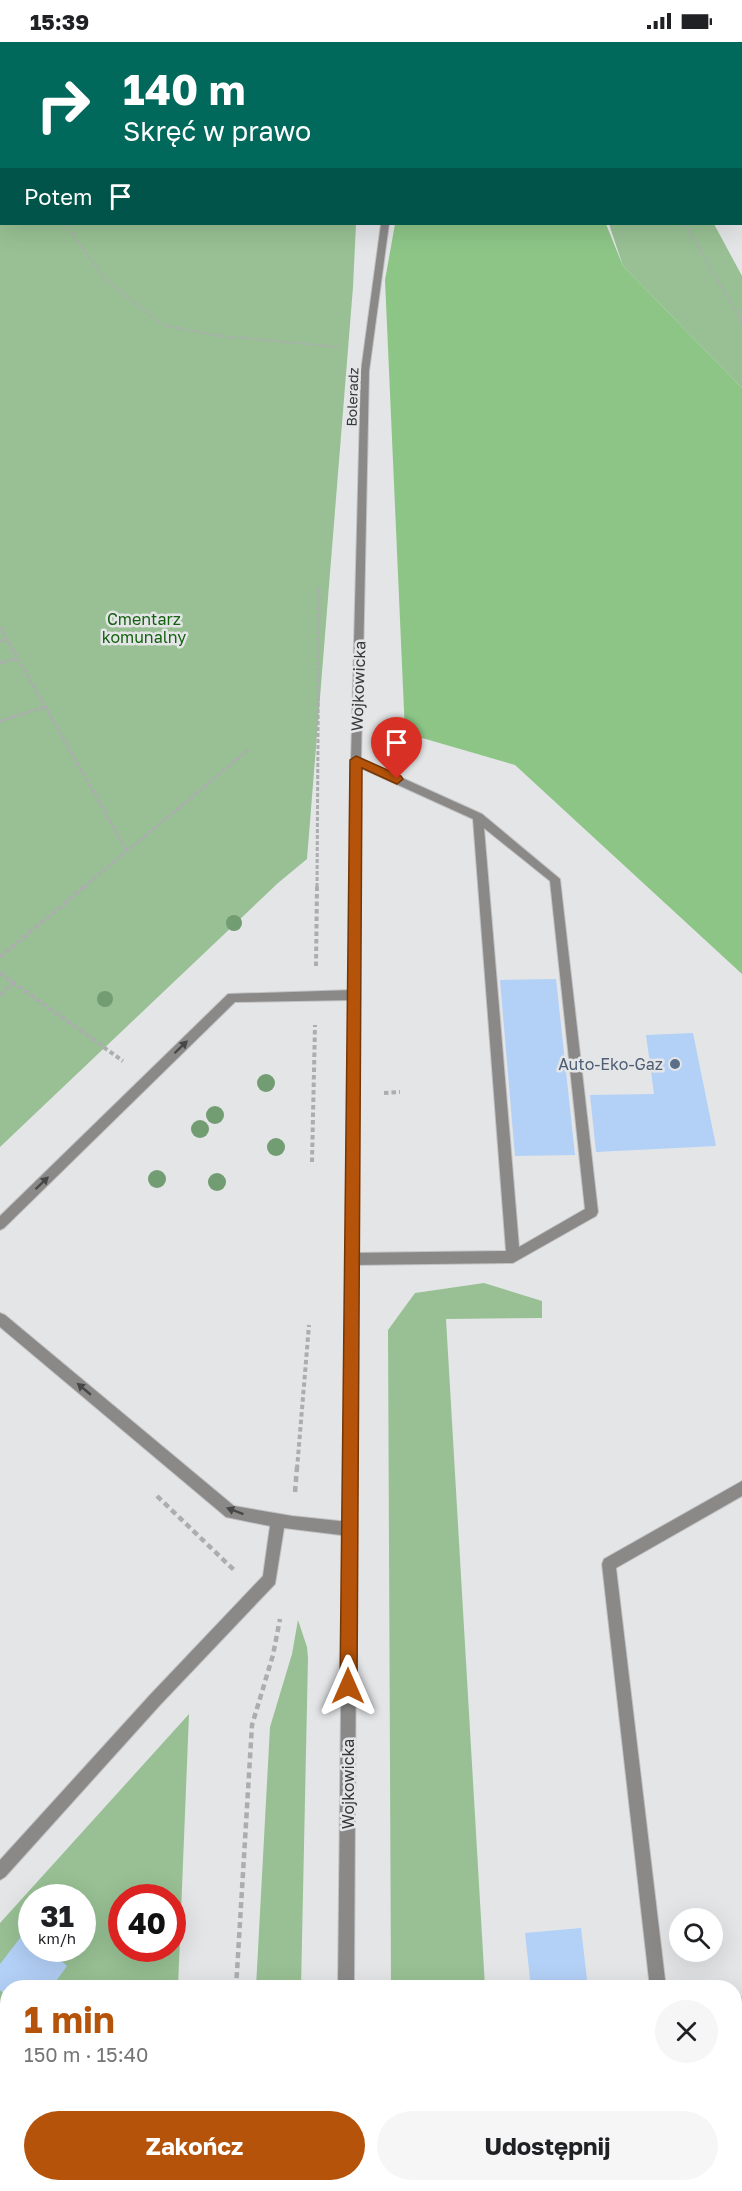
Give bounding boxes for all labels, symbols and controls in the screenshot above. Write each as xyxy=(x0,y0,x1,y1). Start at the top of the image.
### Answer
text: 15:39 xyxy=(30,8,89,35)
text: 140 m xyxy=(123,64,245,114)
icon: right xyxy=(24,66,102,144)
text: Skręć w prawo xyxy=(123,115,311,147)
icon: arrive xyxy=(104,180,137,213)
text: Potem xyxy=(24,183,92,210)
street label: Boleradz xyxy=(342,367,362,427)
park label: Cmentarz komunalny xyxy=(102,609,186,647)
street label: Wojkowicka xyxy=(346,640,370,732)
pin xyxy=(371,717,422,779)
icon: arrive xyxy=(380,726,413,759)
one-way arrow xyxy=(173,1040,188,1054)
place label: Auto-Eko-Gaz xyxy=(558,1054,663,1074)
marker: Auto-Eko-Gaz xyxy=(668,1057,682,1071)
one-way arrow xyxy=(34,1177,48,1191)
one-way arrow xyxy=(77,1383,92,1396)
one-way arrow xyxy=(226,1506,244,1516)
position arrow xyxy=(316,1654,380,1718)
street label: Wojkowicka xyxy=(338,1739,358,1829)
speed limit sign: 40 xyxy=(108,1884,186,1962)
text: 31 xyxy=(40,1898,74,1934)
map controls xyxy=(669,1908,723,1962)
button: search xyxy=(669,1908,723,1962)
text: km/h xyxy=(38,1929,76,1947)
text: 1 min xyxy=(24,1998,115,2041)
button: close xyxy=(655,2000,718,2063)
text: 150 m · 15:40 xyxy=(24,2042,148,2066)
button: Zakończ xyxy=(24,2111,365,2180)
button: Udostępnij xyxy=(377,2111,718,2180)

